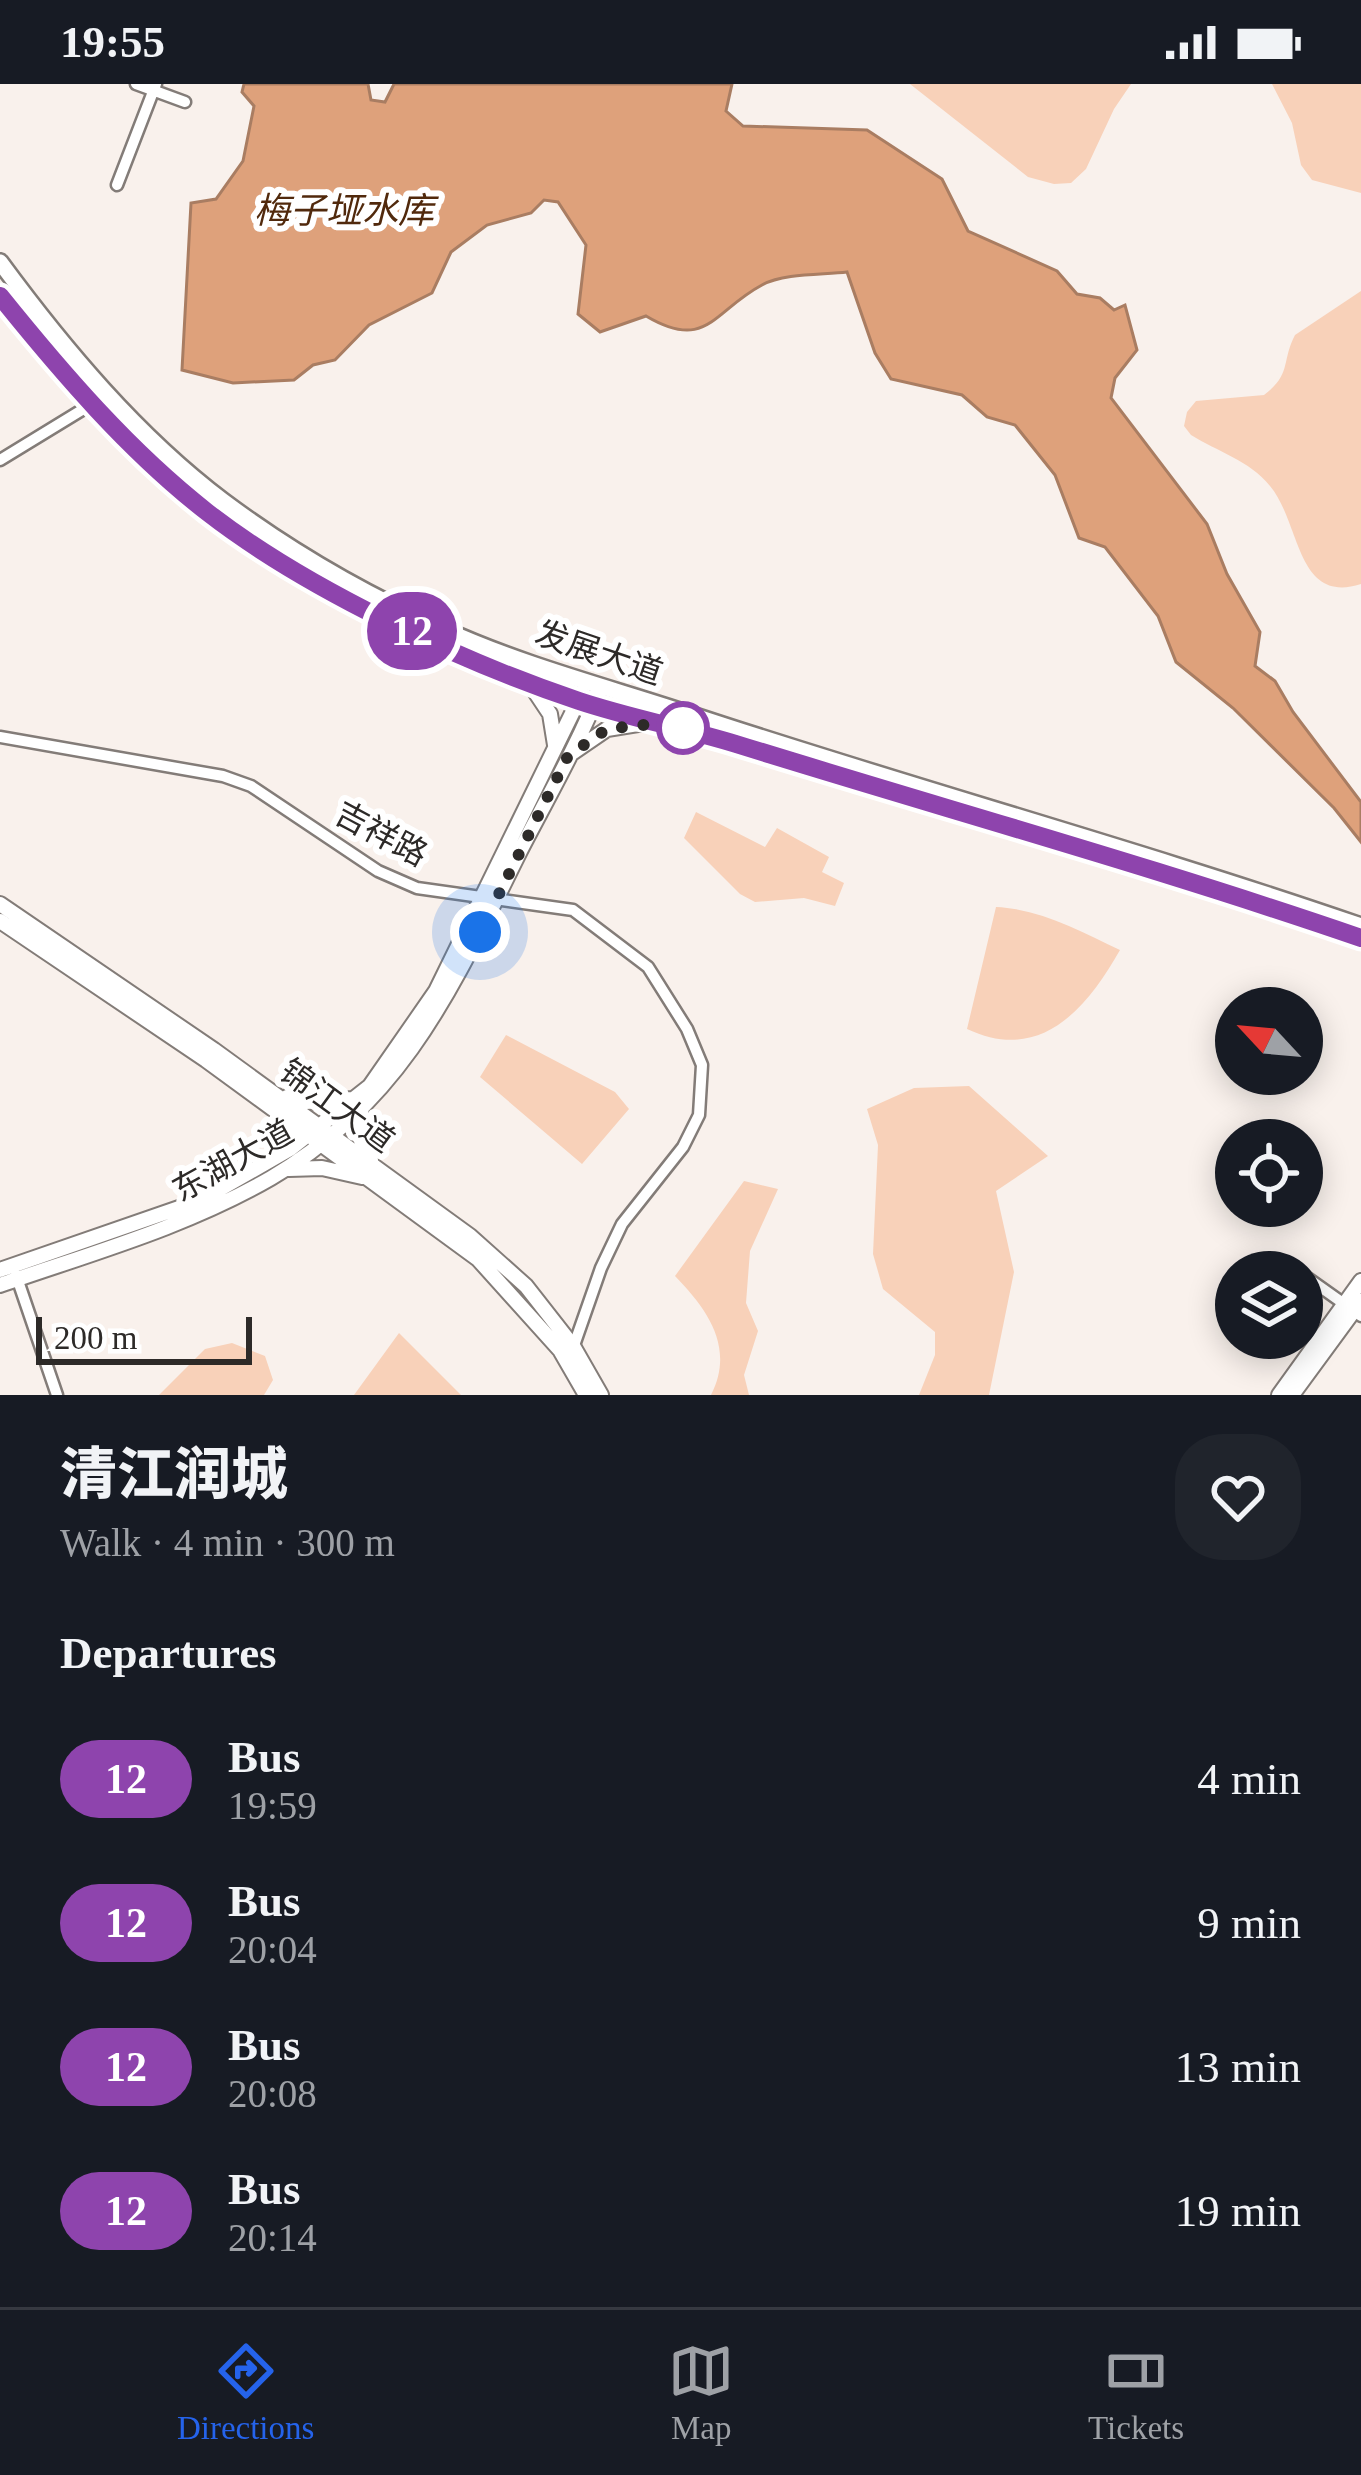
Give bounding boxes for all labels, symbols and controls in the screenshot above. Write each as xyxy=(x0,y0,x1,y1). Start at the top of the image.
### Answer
text: 19:55 xyxy=(60,17,165,67)
water label: 梅子垭水库 xyxy=(254,191,439,231)
line badge: 12 xyxy=(358,592,466,670)
text: 12 xyxy=(391,608,433,654)
street label: 发展大道 xyxy=(531,614,667,692)
unlabelled marker xyxy=(658,703,708,753)
street label: 吉祥路 xyxy=(329,795,433,873)
your location xyxy=(450,902,510,962)
north arrow xyxy=(1215,987,1323,1095)
map controls xyxy=(1215,987,1323,1359)
street label: 锦江大道 xyxy=(273,1053,401,1159)
street label: 东湖大道 xyxy=(167,1113,299,1209)
button: locate xyxy=(1215,1119,1323,1227)
button: layers xyxy=(1215,1251,1323,1359)
scale bar xyxy=(36,1311,252,1364)
text: 200 m xyxy=(54,1320,137,1356)
button: heart xyxy=(1175,1434,1301,1560)
text: 清江润城 xyxy=(60,1443,288,1506)
text: Walk · 4 min · 300 m xyxy=(60,1521,395,1564)
text: Departures xyxy=(60,1628,277,1678)
text: Bus xyxy=(228,1732,301,1782)
text: 4 min xyxy=(1197,1754,1301,1804)
text: 12 xyxy=(105,1756,147,1802)
text: 19:59 xyxy=(228,1784,317,1827)
text: Bus xyxy=(228,1876,301,1926)
text: 9 min xyxy=(1197,1898,1301,1948)
text: 12 xyxy=(105,1900,147,1946)
text: 20:04 xyxy=(228,1928,317,1971)
text: Bus xyxy=(228,2020,301,2070)
text: 13 min xyxy=(1175,2042,1301,2092)
text: 12 xyxy=(105,2044,147,2090)
text: 20:08 xyxy=(228,2072,317,2115)
text: Bus xyxy=(228,2164,301,2214)
text: 19 min xyxy=(1175,2186,1301,2236)
text: 12 xyxy=(105,2188,147,2234)
text: 20:14 xyxy=(228,2216,317,2259)
tab: Directions xyxy=(177,2338,314,2447)
tab: Map xyxy=(668,2338,734,2447)
tab: Tickets xyxy=(1088,2338,1184,2447)

